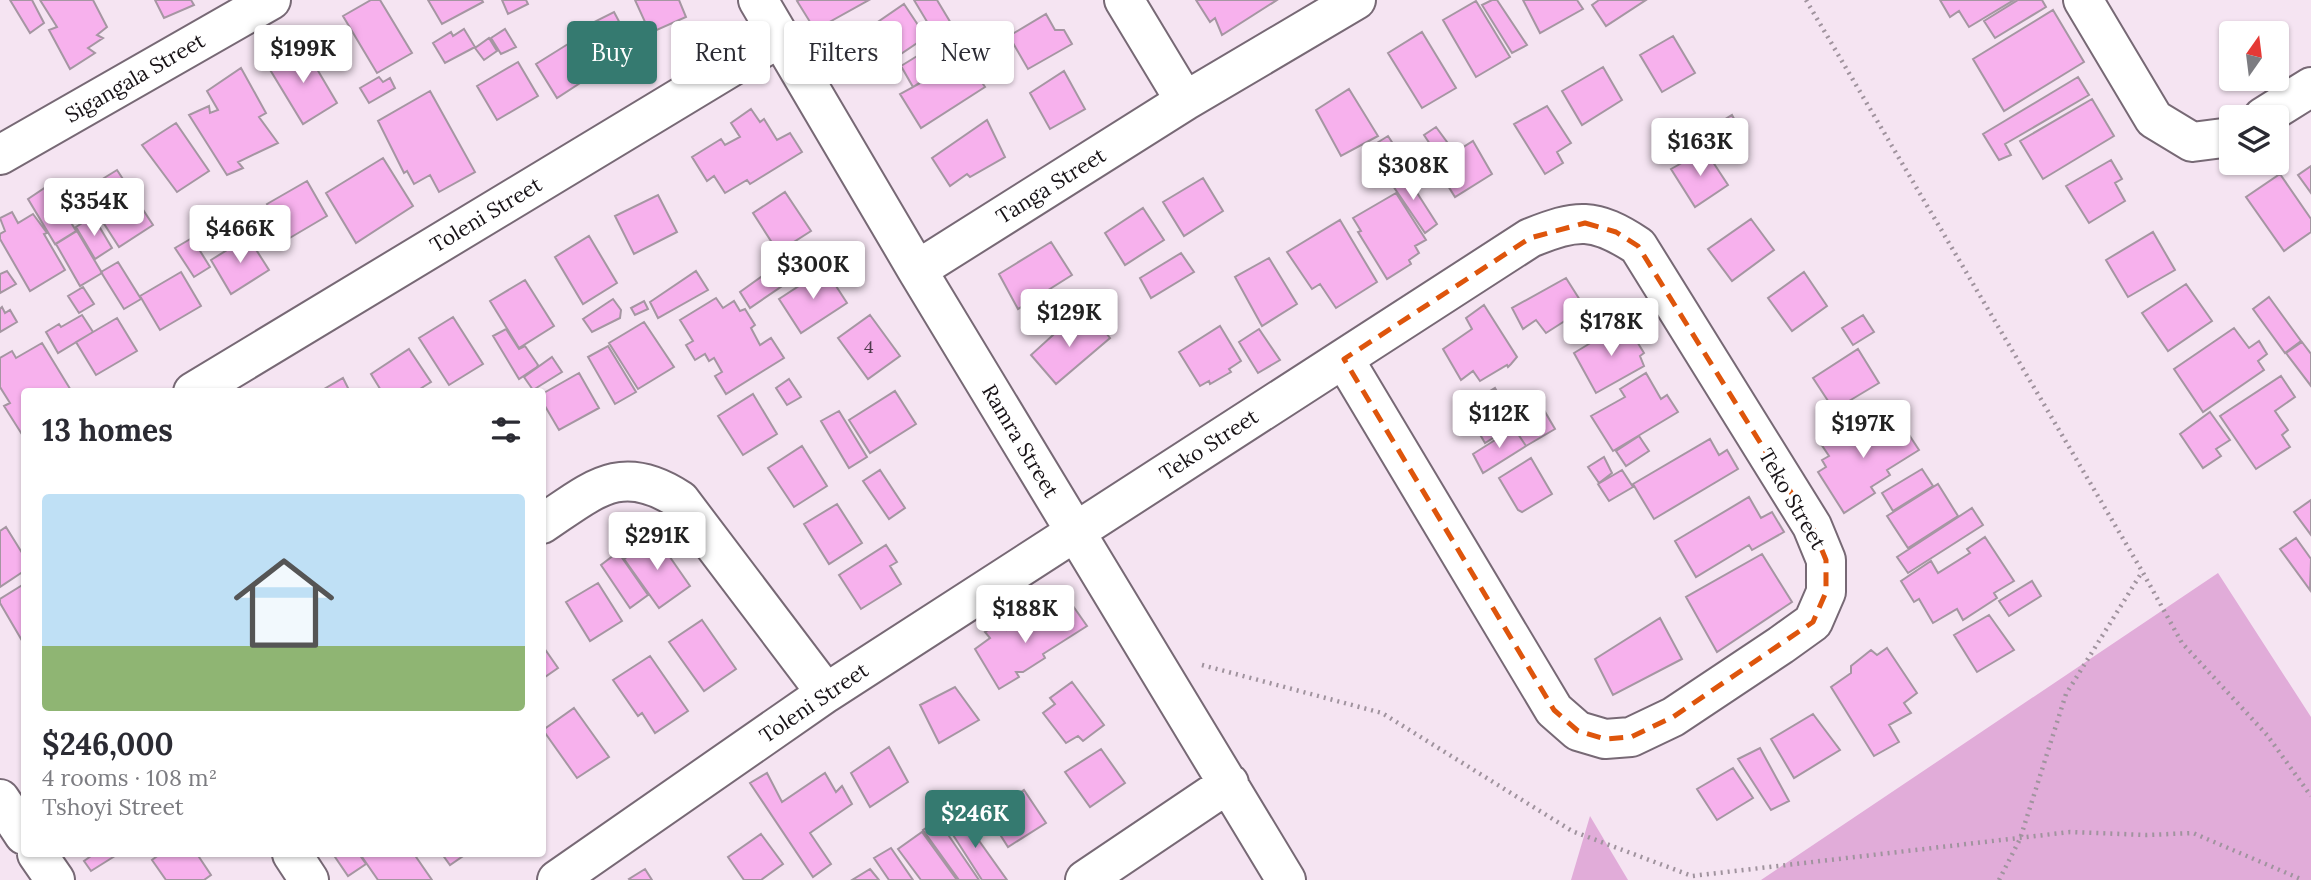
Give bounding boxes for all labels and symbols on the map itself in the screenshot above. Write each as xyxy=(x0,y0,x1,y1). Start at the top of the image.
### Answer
north arrow xyxy=(2219,21,2289,91)
pin: $199K xyxy=(254,25,352,85)
street label: Sigangala Street xyxy=(60,26,210,128)
pin: $163K xyxy=(1651,118,1749,178)
street label: Tanga Street xyxy=(991,141,1111,230)
pin: $308K xyxy=(1364,142,1462,202)
street label: Toleni Street xyxy=(425,170,547,258)
pin: $354K xyxy=(45,178,143,238)
pin: $466K xyxy=(191,205,289,265)
pin: $300K xyxy=(764,242,862,301)
pin: $129K xyxy=(1020,290,1118,349)
pin: $178K xyxy=(1562,298,1660,358)
house number: 4 xyxy=(864,335,874,358)
street label: Ramra Street xyxy=(976,379,1065,503)
pin: $112K xyxy=(1450,391,1548,450)
pin: $197K xyxy=(1814,400,1912,460)
street label: Teko Street xyxy=(1154,402,1264,486)
street label: Teko Street xyxy=(1753,443,1833,555)
pin: $291K xyxy=(608,512,706,572)
pin: $188K xyxy=(976,586,1074,645)
street label: Toleni Street xyxy=(754,656,874,749)
pin: $246K xyxy=(926,790,1024,850)

